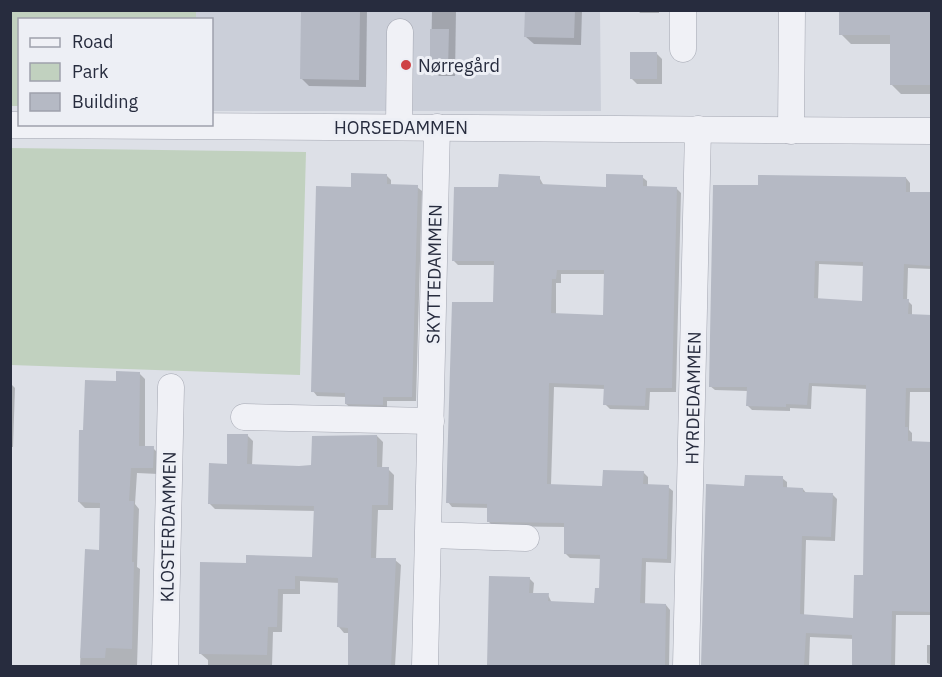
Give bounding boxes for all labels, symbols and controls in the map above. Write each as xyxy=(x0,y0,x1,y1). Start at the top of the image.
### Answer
legend xyxy=(18,18,213,126)
text: Road xyxy=(72,30,113,53)
place label: Nørregård xyxy=(418,54,500,77)
marker: Nørregård xyxy=(399,58,413,72)
text: Park xyxy=(72,60,109,83)
text: Building xyxy=(72,90,139,113)
street label: HORSEDAMMEN xyxy=(334,116,468,139)
street label: SKYTTEDAMMEN xyxy=(421,204,447,344)
street label: HYRDEDAMMEN xyxy=(680,331,706,465)
street label: KLOSTERDAMMEN xyxy=(155,451,181,603)

